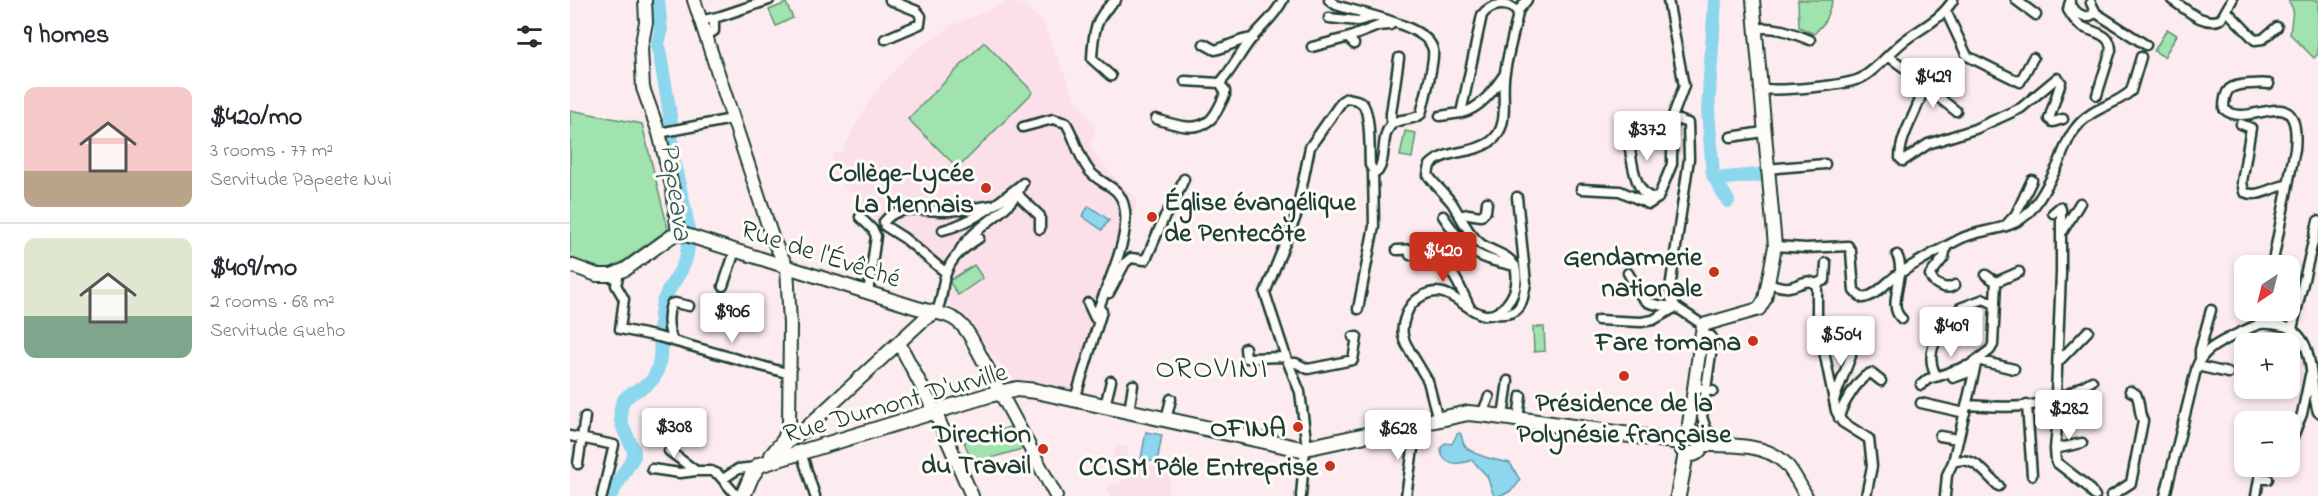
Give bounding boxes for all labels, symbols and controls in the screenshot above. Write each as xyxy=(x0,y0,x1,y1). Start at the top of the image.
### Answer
text: 9 homes xyxy=(24,17,109,55)
icon: filters xyxy=(513,20,546,53)
pin: $429 xyxy=(1897,58,1969,109)
text: $429 xyxy=(1915,63,1951,92)
text: $420/mo xyxy=(210,99,302,137)
icon: home xyxy=(72,111,144,183)
pin: $372 xyxy=(1611,111,1683,162)
text: $372 xyxy=(1628,116,1666,145)
text: 3 rooms · 77 m² xyxy=(210,137,333,166)
water label: Papeava xyxy=(647,140,702,244)
place label: Collège-Lycée La Mennais xyxy=(828,155,975,225)
text: Servitude Papeete Nui xyxy=(210,166,392,195)
marker: Collège-Lycée La Mennais xyxy=(979,181,993,195)
place label: Église évangélique de Pentecôte xyxy=(1164,184,1357,254)
marker: Église évangélique de Pentecôte xyxy=(1145,210,1159,224)
street label: Rue de l'Évêché xyxy=(735,211,906,300)
pin: $420 xyxy=(1407,232,1479,283)
text: $420 xyxy=(1424,237,1462,266)
place label: Gendarmerie nationale xyxy=(1563,239,1703,309)
text: $409/mo xyxy=(210,250,297,288)
north arrow xyxy=(2234,255,2300,321)
map controls xyxy=(2234,255,2300,477)
icon: home xyxy=(72,262,144,334)
marker: Gendarmerie nationale xyxy=(1707,265,1721,279)
text: 2 rooms · 68 m² xyxy=(210,288,335,317)
pin: $906 xyxy=(696,293,768,344)
text: $906 xyxy=(714,298,750,327)
pin: $409 xyxy=(1915,307,1987,358)
text: $409 xyxy=(1934,312,1969,341)
pin: $504 xyxy=(1805,316,1877,367)
text: Servitude Gueho xyxy=(210,317,345,346)
text: $504 xyxy=(1821,321,1861,350)
place label: Fare tomana xyxy=(1593,324,1741,363)
button: + xyxy=(2234,333,2300,399)
marker: Fare tomana xyxy=(1746,334,1760,348)
district label: OROVINI xyxy=(1155,348,1269,392)
street label: Rue Dumont D'urville xyxy=(779,354,1013,455)
marker: Présidence de la Polynésie française xyxy=(1617,369,1631,383)
place label: Présidence de la Polynésie française xyxy=(1517,385,1732,455)
pin: $282 xyxy=(2033,390,2105,441)
text: $282 xyxy=(2049,395,2089,424)
pin: $308 xyxy=(638,408,710,459)
place label: OFINA xyxy=(1210,410,1286,449)
pin: $628 xyxy=(1362,410,1434,461)
button: − xyxy=(2234,411,2300,477)
text: $308 xyxy=(656,413,692,442)
text: $628 xyxy=(1379,415,1417,444)
place label: Direction du Travail xyxy=(921,416,1031,486)
marker: OFINA xyxy=(1291,420,1305,434)
marker: Direction du Travail xyxy=(1036,442,1050,456)
place label: CCISM Pôle Entreprise xyxy=(1079,449,1319,488)
marker: CCISM Pôle Entreprise xyxy=(1323,459,1337,473)

